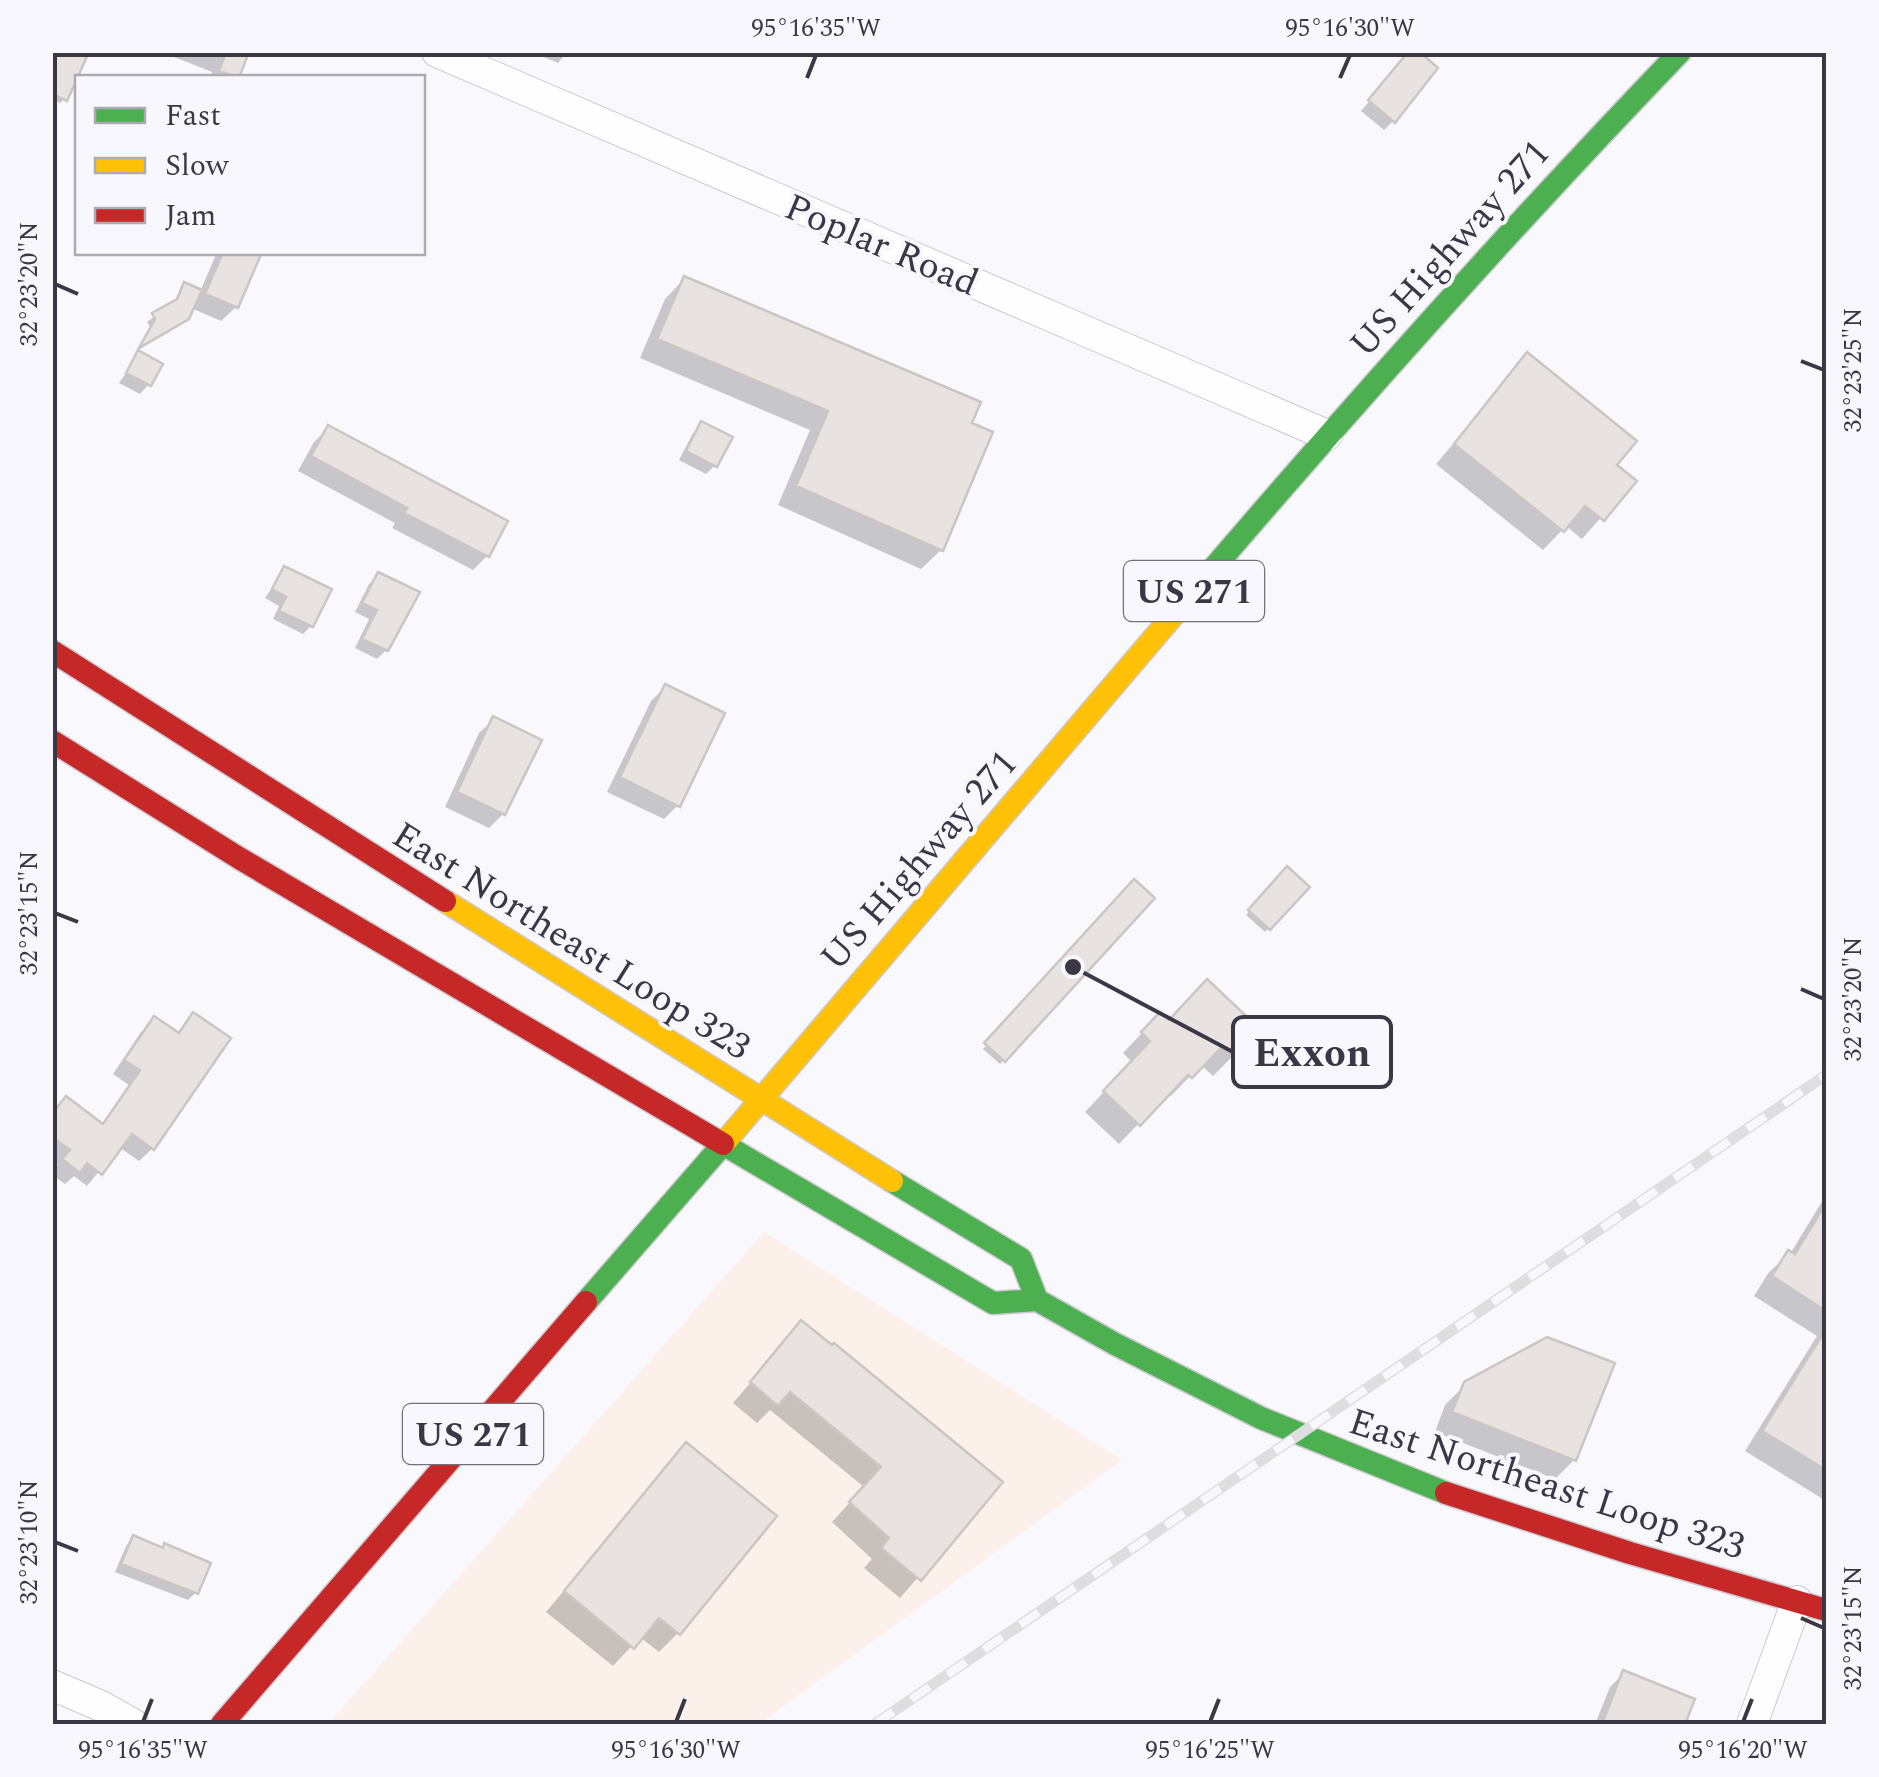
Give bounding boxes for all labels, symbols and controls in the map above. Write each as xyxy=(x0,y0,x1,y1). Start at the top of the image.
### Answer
text: 95°16'35"W xyxy=(751,10,881,48)
text: 95°16'30"W xyxy=(1285,10,1415,48)
legend xyxy=(75,75,425,255)
text: Fast xyxy=(165,93,221,139)
street label: US Highway 271 xyxy=(1336,127,1565,372)
text: Slow xyxy=(165,143,230,189)
street label: Poplar Road xyxy=(775,179,987,313)
text: Jam xyxy=(165,193,216,239)
text: 32°23'20"N xyxy=(11,222,49,346)
text: 32°23'25"N xyxy=(1835,308,1873,432)
road number: US 271 xyxy=(1124,561,1264,621)
street label: US Highway 271 xyxy=(807,738,1032,985)
street label: East Northeast Loop 323 xyxy=(380,808,762,1076)
text: 32°23'15"N xyxy=(11,851,49,975)
text: 32°23'20"N xyxy=(1835,937,1873,1061)
callout: Exxon xyxy=(1233,1017,1391,1087)
text: Exxon xyxy=(1253,1024,1371,1085)
street label: East Northeast Loop 323 xyxy=(1341,1393,1752,1576)
road number: US 271 xyxy=(403,1404,543,1464)
text: 32°23'10"N xyxy=(11,1480,49,1604)
text: 32°23'15"N xyxy=(1835,1566,1873,1690)
text: 95°16'35"W xyxy=(78,1732,208,1770)
text: 95°16'30"W xyxy=(611,1732,741,1770)
text: 95°16'25"W xyxy=(1145,1732,1275,1770)
text: 95°16'20"W xyxy=(1678,1732,1808,1770)

